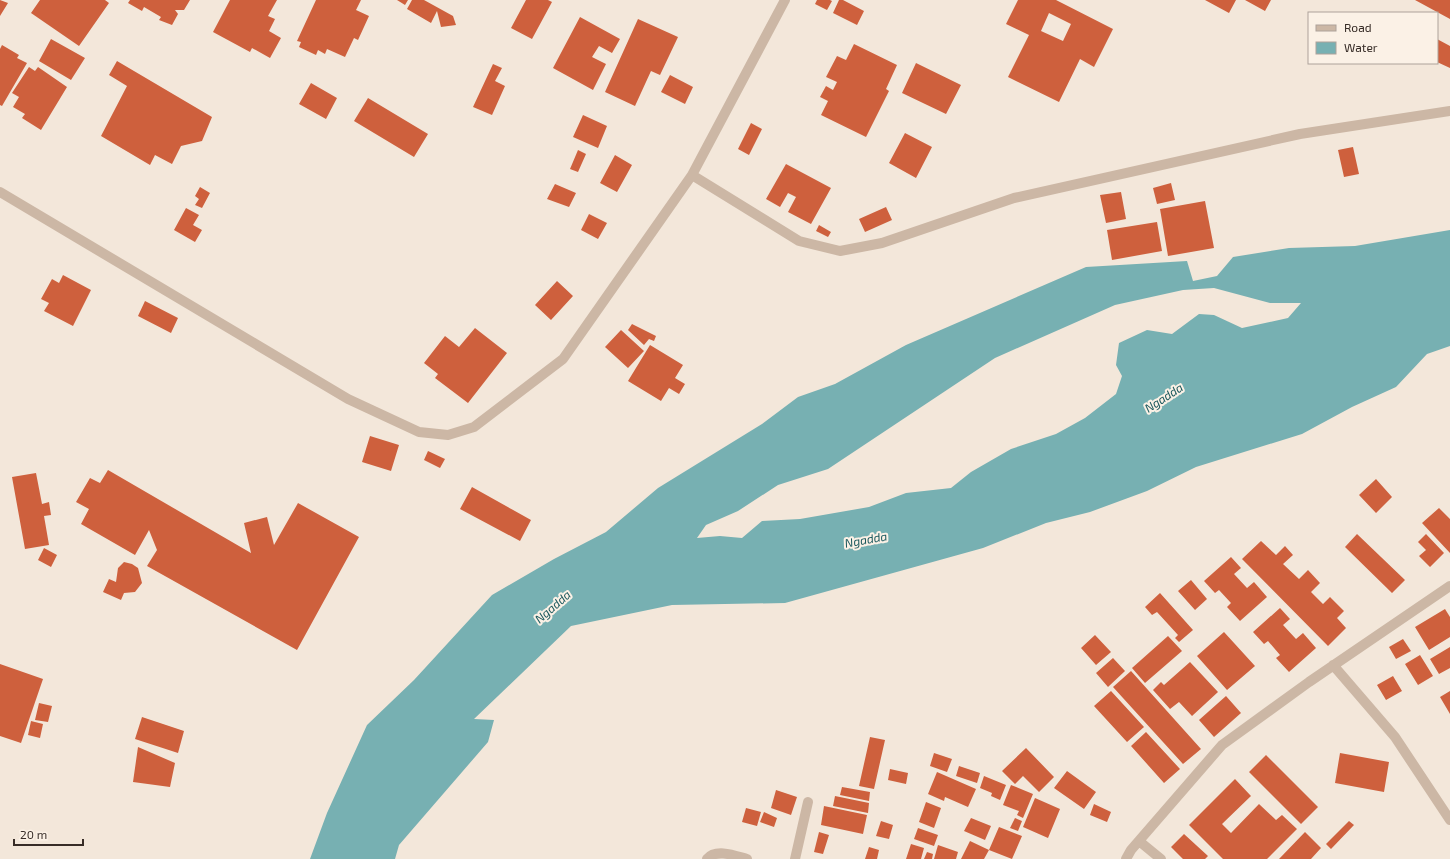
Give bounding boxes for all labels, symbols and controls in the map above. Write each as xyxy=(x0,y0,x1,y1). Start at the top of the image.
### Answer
legend xyxy=(1308,12,1438,64)
text: Road xyxy=(1344,20,1372,34)
text: Water xyxy=(1344,40,1378,54)
water label: Ngadda xyxy=(1142,380,1185,415)
water label: Ngadda xyxy=(844,528,888,550)
water label: Ngadda xyxy=(532,587,573,626)
scale bar xyxy=(14,821,83,847)
text: 20 m xyxy=(20,827,47,841)

